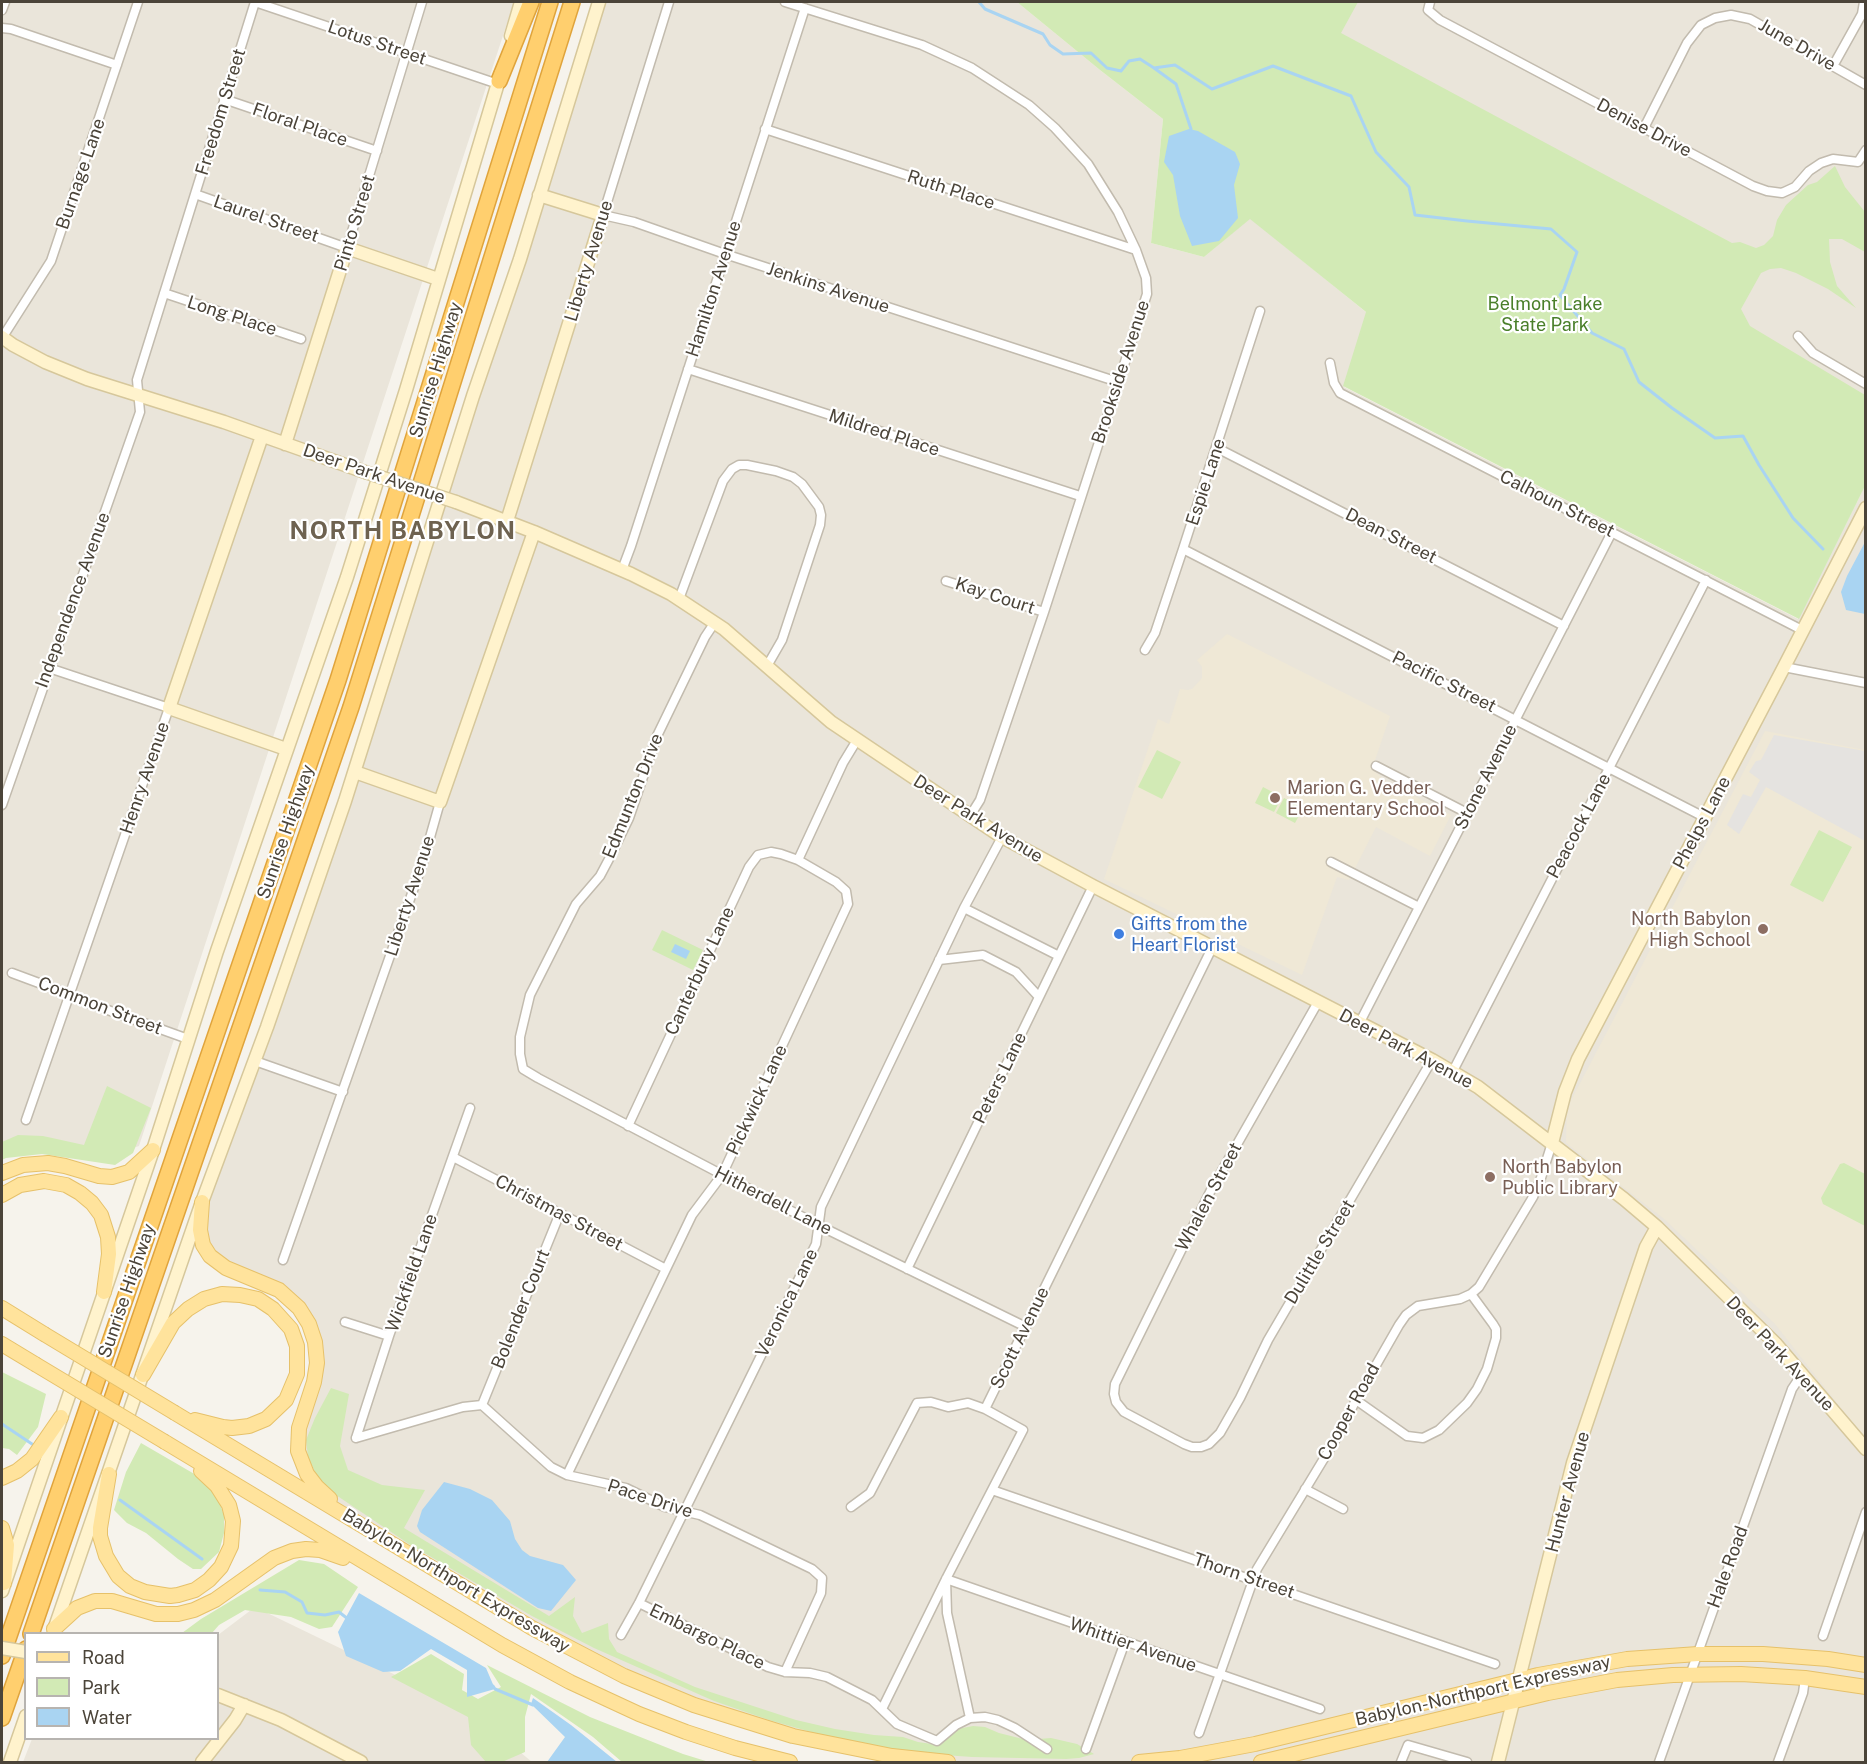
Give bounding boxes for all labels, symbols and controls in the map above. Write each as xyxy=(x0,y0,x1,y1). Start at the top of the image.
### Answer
street label: June Drive xyxy=(1755,14,1839,76)
street label: Lotus Street xyxy=(325,16,429,70)
street label: Freedom Street xyxy=(191,46,251,178)
street label: Denise Drive xyxy=(1593,94,1695,162)
street label: Floral Place xyxy=(250,99,350,151)
street label: Burnage Lane xyxy=(52,116,110,232)
street label: Ruth Place xyxy=(904,166,998,214)
street label: Pinto Street xyxy=(330,172,380,274)
street label: Laurel Street xyxy=(210,191,322,247)
street label: Liberty Avenue xyxy=(560,198,618,324)
street label: Hamilton Avenue xyxy=(682,218,746,360)
street label: Jenkins Avenue xyxy=(764,258,892,318)
street label: Long Place xyxy=(184,291,280,341)
park label: Belmont Lake State Park xyxy=(1488,293,1602,336)
street label: Brookside Avenue xyxy=(1088,297,1154,447)
street label: Sunrise Highway xyxy=(405,300,467,440)
street label: Mildred Place xyxy=(826,405,942,461)
street label: Espie Lane xyxy=(1182,436,1230,528)
street label: Deer Park Avenue xyxy=(300,440,448,508)
street label: Calhoun Street xyxy=(1496,466,1618,542)
street label: Dean Street xyxy=(1342,504,1440,568)
street label: Independence Avenue xyxy=(31,509,115,691)
district label: NORTH BABYLON xyxy=(289,518,517,546)
street label: Kay Court xyxy=(952,573,1038,619)
street label: Pacific Street xyxy=(1388,647,1500,717)
street label: Henry Avenue xyxy=(116,719,174,837)
street label: Stone Avenue xyxy=(1450,721,1522,833)
street label: Edmunton Drive xyxy=(598,730,668,862)
street label: Sunrise Highway xyxy=(253,762,319,902)
street label: Deer Park Avenue xyxy=(909,770,1047,868)
street label: Peacock Lane xyxy=(1542,770,1616,882)
street label: Phelps Lane xyxy=(1668,773,1736,873)
place label: Marion G. Vedder Elementary School xyxy=(1287,777,1445,820)
marker: Marion G. Vedder Elementary School xyxy=(1268,791,1282,805)
street label: Liberty Avenue xyxy=(380,833,440,959)
street label: Canterbury Lane xyxy=(661,903,739,1039)
place label: North Babylon High School xyxy=(1631,908,1751,950)
place label: Gifts from the Heart Florist xyxy=(1131,913,1247,956)
marker: North Babylon High School xyxy=(1756,922,1770,936)
marker: Gifts from the Heart Florist xyxy=(1112,927,1126,941)
street label: Common Street xyxy=(35,972,165,1040)
street label: Deer Park Avenue xyxy=(1335,1005,1477,1093)
street label: Peters Lane xyxy=(969,1029,1031,1127)
street label: Pickwick Lane xyxy=(722,1041,792,1159)
street label: Whalen Street xyxy=(1171,1139,1247,1255)
place label: North Babylon Public Library xyxy=(1502,1156,1622,1198)
street label: Hitherdell Lane xyxy=(710,1162,836,1240)
street label: Christmas Street xyxy=(491,1170,627,1256)
marker: North Babylon Public Library xyxy=(1483,1170,1497,1184)
street label: Dulittle Street xyxy=(1280,1196,1360,1308)
street label: Wickfield Lane xyxy=(382,1211,442,1335)
street label: Sunrise Highway xyxy=(94,1221,160,1361)
street label: Veronica Lane xyxy=(751,1245,823,1361)
street label: Bolender Court xyxy=(487,1246,555,1372)
street label: Scott Avenue xyxy=(986,1283,1054,1393)
street label: Deer Park Avenue xyxy=(1721,1292,1839,1416)
street label: Cooper Road xyxy=(1313,1360,1385,1464)
street label: Hunter Avenue xyxy=(1541,1429,1595,1555)
street label: Pace Drive xyxy=(605,1475,695,1523)
street label: Babylon-Northport Expressway xyxy=(338,1504,574,1658)
street label: Hale Road xyxy=(1703,1523,1753,1611)
street label: Thorn Street xyxy=(1191,1549,1297,1603)
street label: Embargo Place xyxy=(646,1600,768,1674)
street label: Whittier Avenue xyxy=(1067,1613,1199,1677)
legend xyxy=(24,1632,219,1740)
text: Road xyxy=(82,1647,125,1668)
street label: Babylon-Northport Expressway xyxy=(1353,1651,1613,1731)
text: Park xyxy=(82,1677,120,1698)
text: Water xyxy=(82,1707,132,1728)

